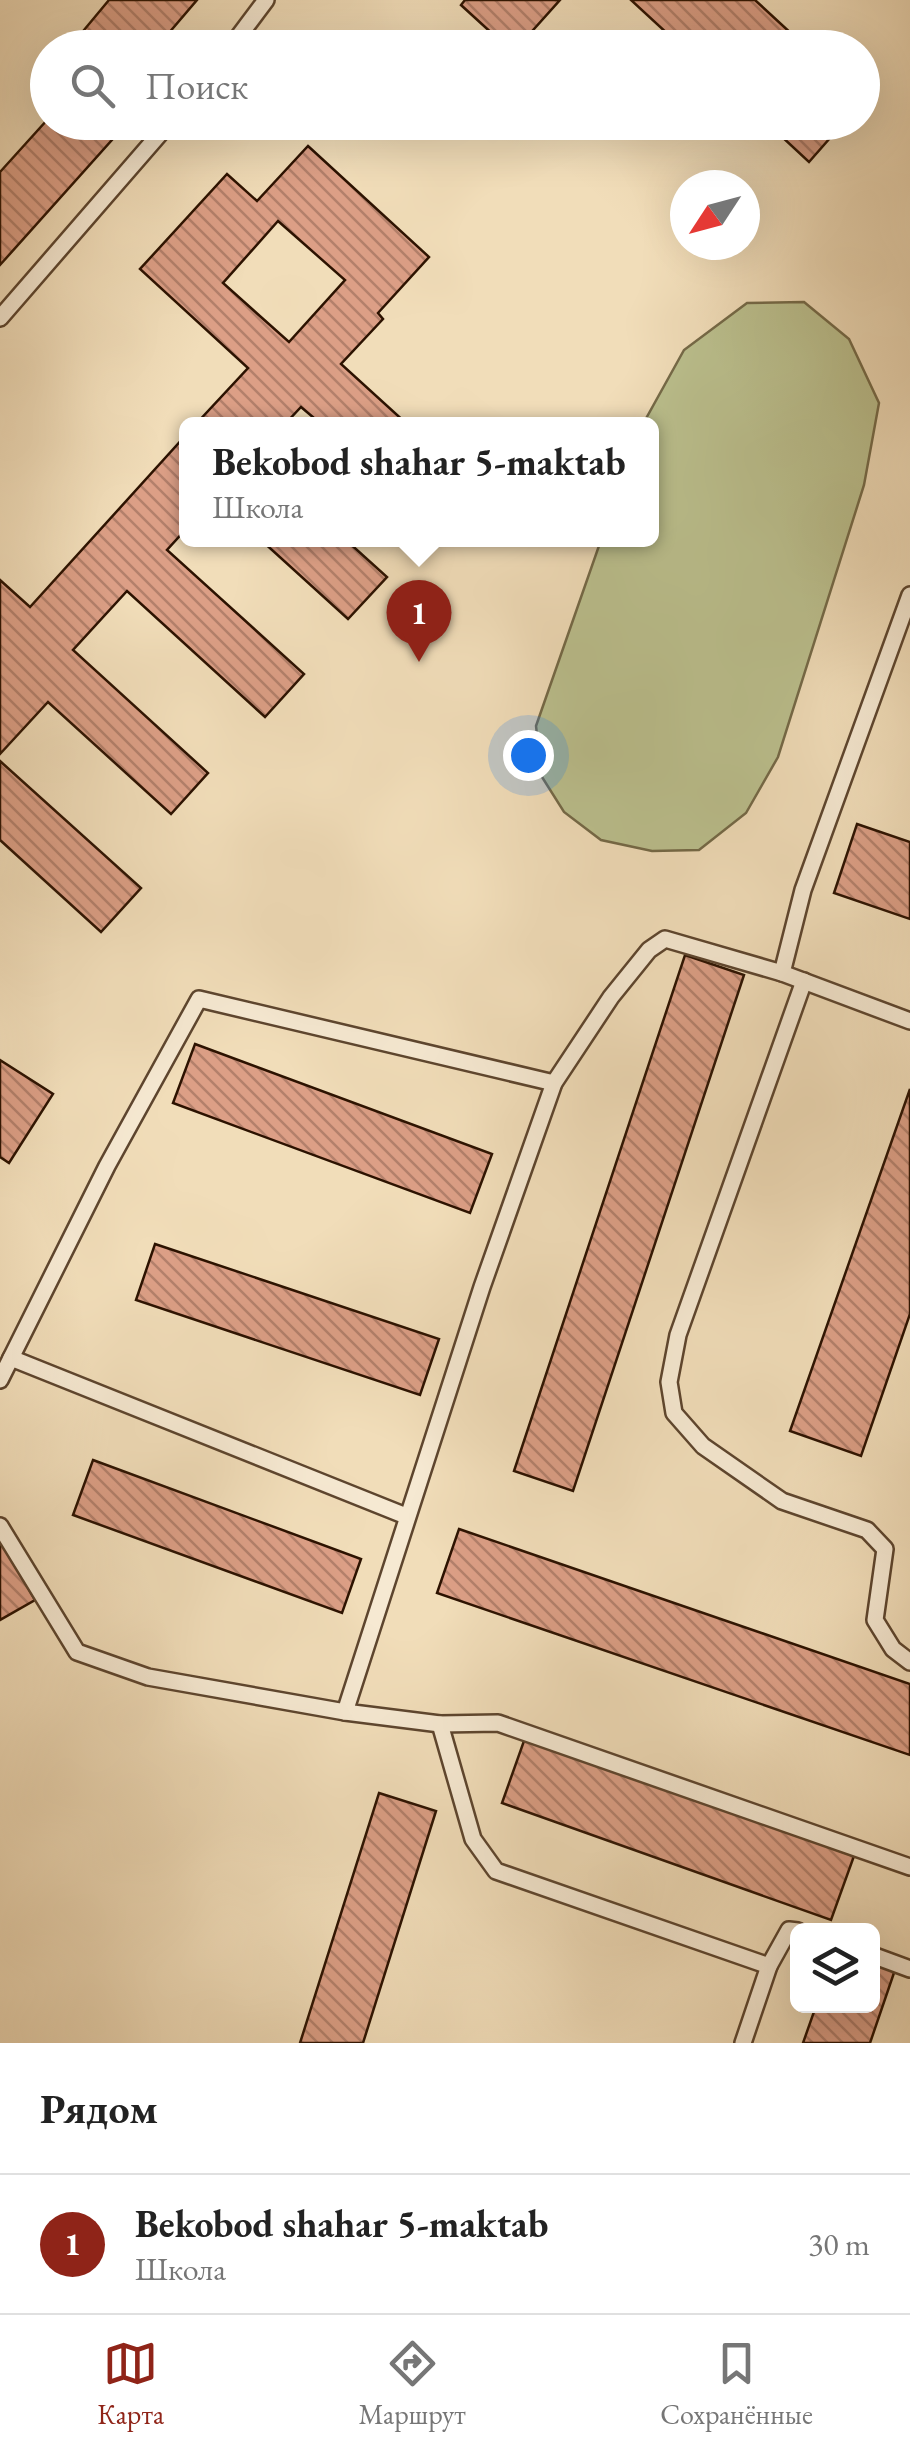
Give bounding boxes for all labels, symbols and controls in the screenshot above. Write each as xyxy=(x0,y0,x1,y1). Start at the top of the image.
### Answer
search box xyxy=(30,30,880,140)
icon: search xyxy=(65,58,120,113)
text: Поиск xyxy=(145,61,248,110)
north arrow xyxy=(670,170,760,260)
popup xyxy=(179,417,659,547)
text: Bekobod shahar 5-maktab xyxy=(212,437,626,486)
text: Школа xyxy=(212,486,303,528)
pin: 1 xyxy=(386,580,452,662)
your location xyxy=(503,730,554,781)
map controls xyxy=(790,1923,880,2013)
button: layers xyxy=(790,1923,880,2013)
text: Рядом xyxy=(40,2081,158,2136)
text: Bekobod shahar 5-maktab xyxy=(135,2199,548,2248)
text: 1 xyxy=(64,2223,81,2265)
text: 30 m xyxy=(808,2223,870,2265)
text: Школа xyxy=(135,2248,226,2290)
tab: Карта xyxy=(97,2336,164,2432)
tab: Маршрут xyxy=(358,2336,466,2432)
tab: Сохранённые xyxy=(660,2336,813,2432)

